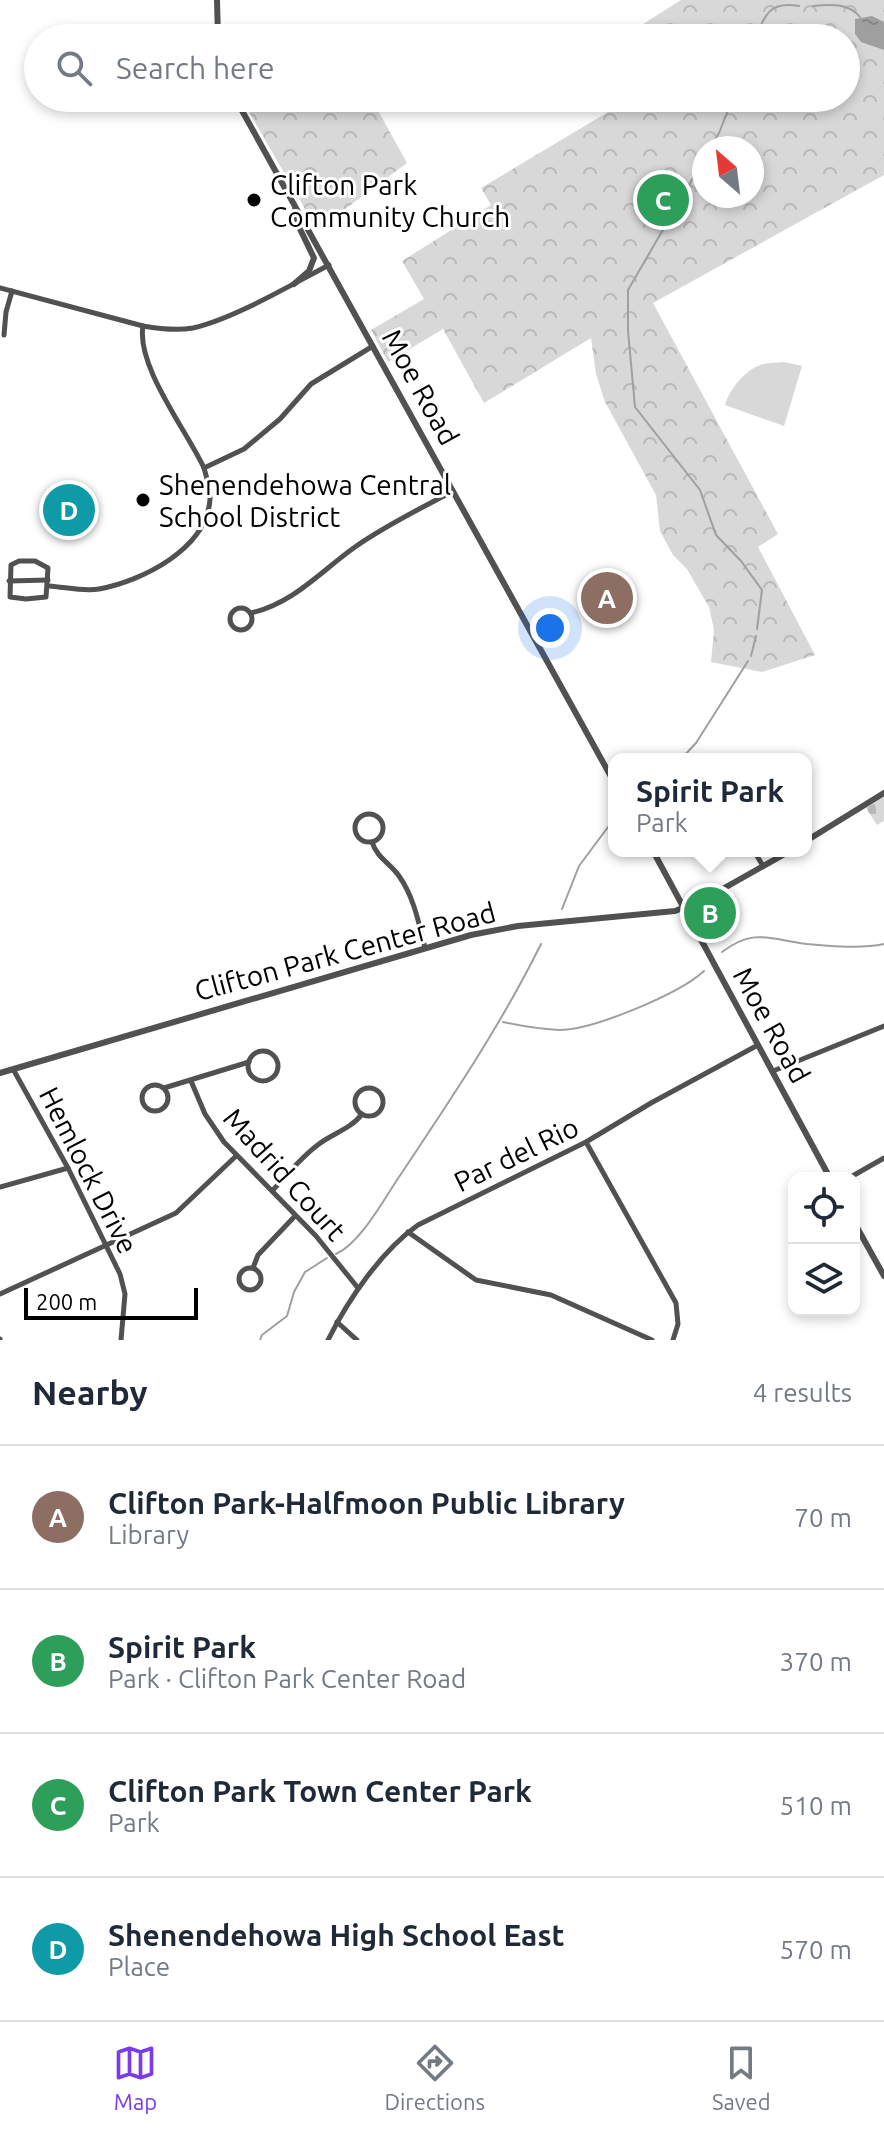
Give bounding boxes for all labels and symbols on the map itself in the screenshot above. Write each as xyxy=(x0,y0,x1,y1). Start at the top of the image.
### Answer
north arrow xyxy=(692,136,764,208)
place label: Clifton Park Community Church xyxy=(270,169,510,232)
pin: C xyxy=(637,170,689,230)
marker: Clifton Park Community Church xyxy=(245,191,263,209)
street label: Moe Road xyxy=(377,324,465,450)
place label: Shenendehowa Central School District xyxy=(159,469,451,532)
pin: D xyxy=(43,480,95,540)
marker: Shenendehowa Central School District xyxy=(134,491,152,509)
pin: A xyxy=(581,568,633,628)
your location xyxy=(530,608,570,648)
pin: B xyxy=(684,883,736,943)
street label: Clifton Park Center Road xyxy=(191,896,499,1006)
street label: Moe Road xyxy=(728,962,816,1088)
street label: Hemlock Drive xyxy=(34,1082,144,1258)
street label: Madrid Court xyxy=(218,1102,352,1246)
street label: Par del Rio xyxy=(449,1111,583,1197)
scale bar xyxy=(24,1284,198,1320)

